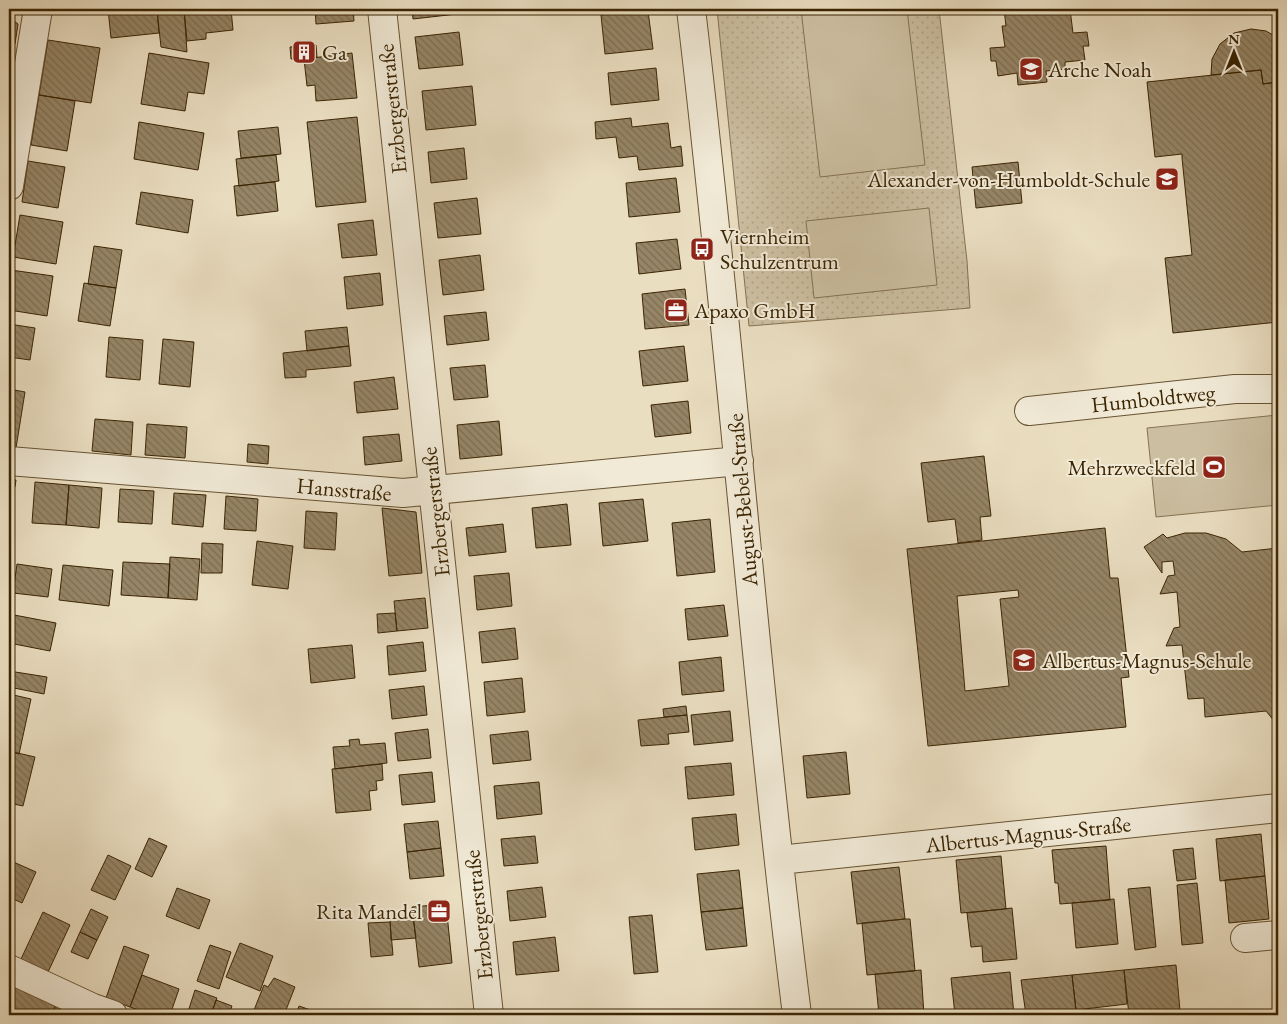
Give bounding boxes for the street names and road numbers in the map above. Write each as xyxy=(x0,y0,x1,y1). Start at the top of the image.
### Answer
street label: Erzbergerstraße xyxy=(371,42,414,175)
street label: Humboldtweg xyxy=(1090,378,1217,419)
street label: August-Bebel-Straße xyxy=(720,412,765,589)
street label: Erzbergerstraße xyxy=(414,445,457,578)
street label: Hansstraße xyxy=(295,471,393,508)
street label: Albertus-Magnus-Straße xyxy=(923,809,1133,860)
street label: Erzbergerstraße xyxy=(457,848,500,981)

